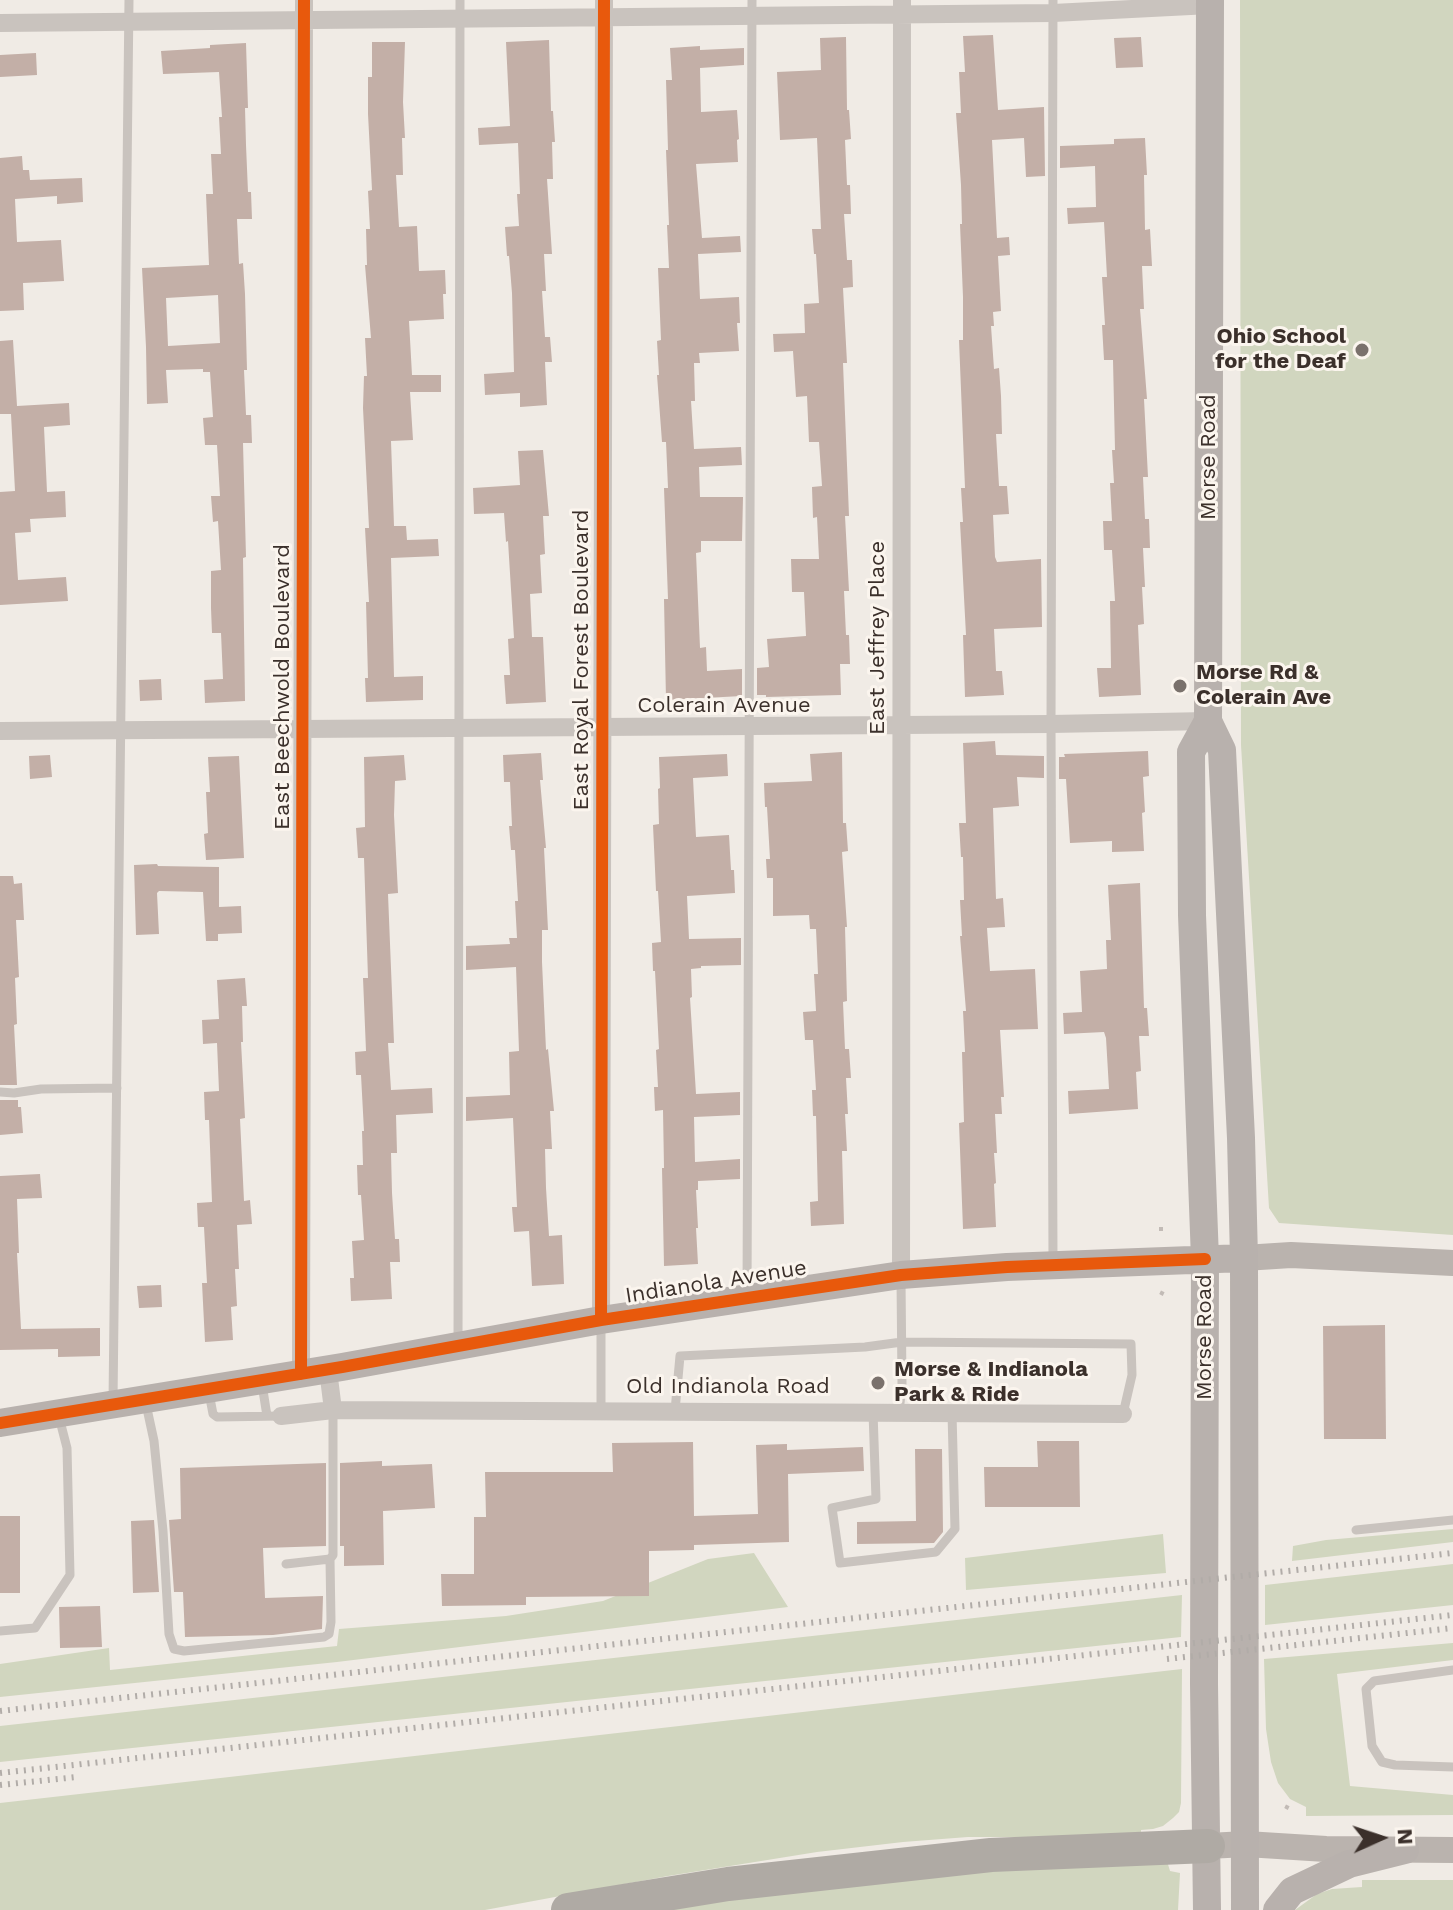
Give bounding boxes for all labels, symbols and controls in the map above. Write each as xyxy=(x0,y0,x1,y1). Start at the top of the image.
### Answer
place label: Ohio School for the Deaf xyxy=(1215,324,1346,376)
marker: Ohio School for the Deaf xyxy=(1353,341,1371,359)
street label: Morse Road xyxy=(1196,394,1222,520)
street label: East Royal Forest Boulevard xyxy=(569,509,595,811)
street label: East Jeffrey Place xyxy=(865,541,891,735)
street label: East Beechwold Boulevard xyxy=(270,544,296,830)
place label: Morse Rd & Colerain Ave xyxy=(1196,660,1331,712)
marker: Morse Rd & Colerain Ave xyxy=(1171,677,1189,695)
street label: Colerain Avenue xyxy=(637,693,811,719)
street label: Indianola Avenue xyxy=(623,1255,809,1309)
street label: Morse Road xyxy=(1192,1274,1218,1400)
place label: Morse & Indianola Park & Ride xyxy=(894,1357,1088,1408)
street label: Old Indianola Road xyxy=(626,1374,830,1400)
marker: Morse & Indianola Park & Ride xyxy=(869,1374,887,1392)
north arrow xyxy=(1341,1798,1421,1878)
text: N xyxy=(1393,1828,1418,1846)

